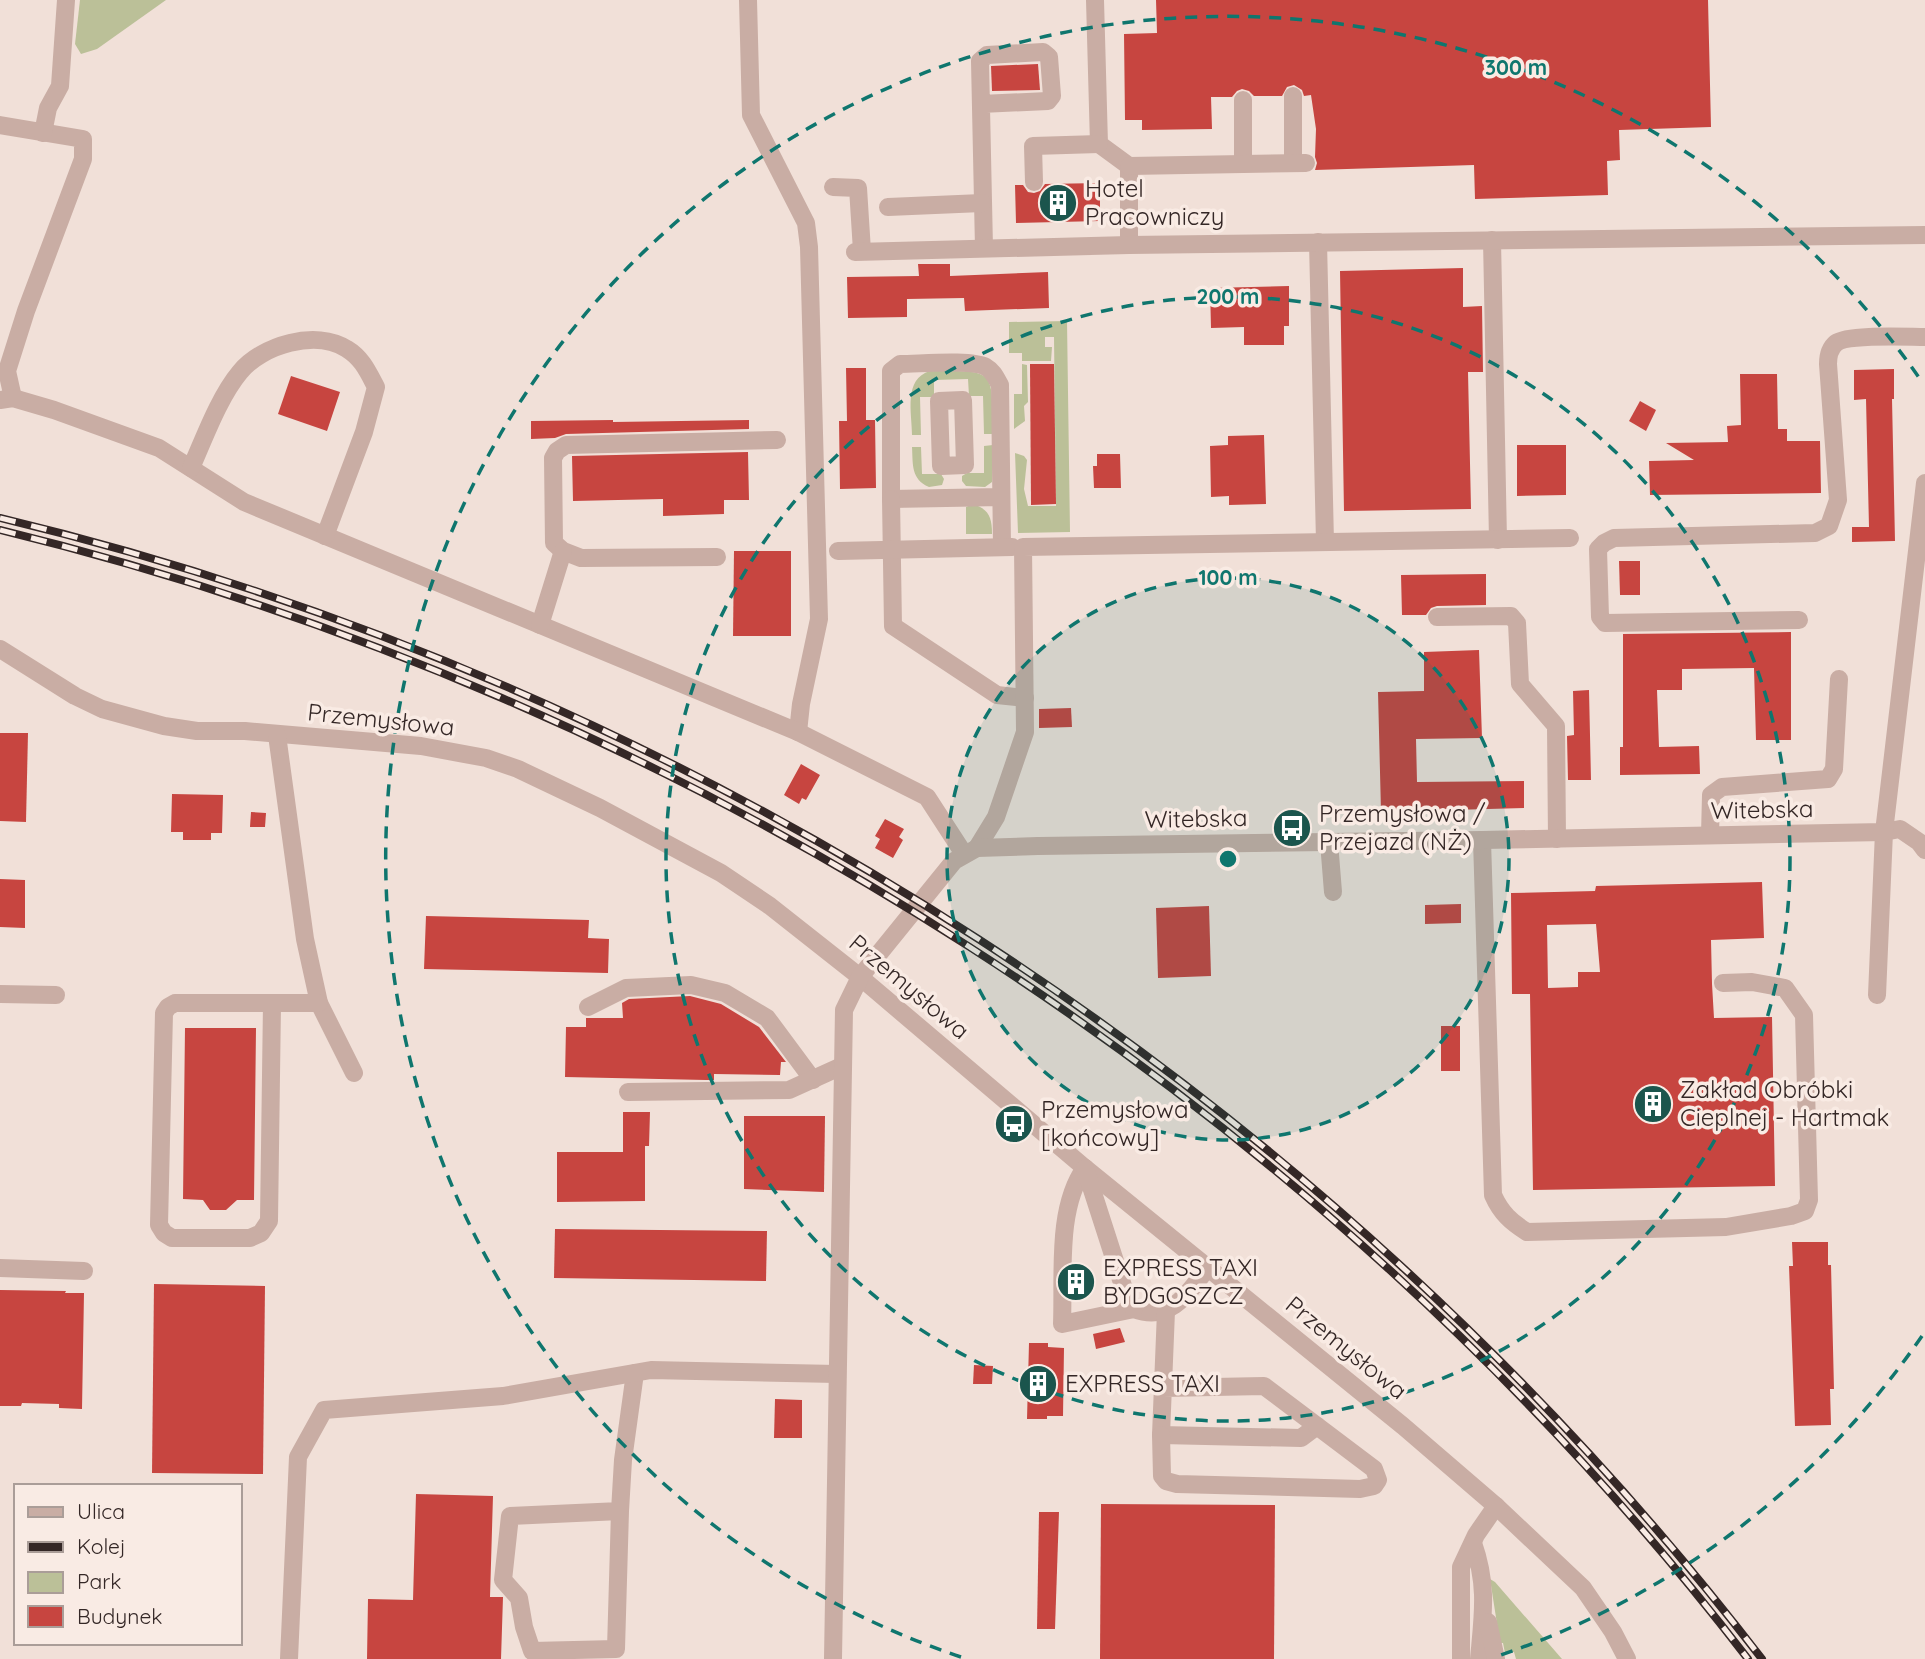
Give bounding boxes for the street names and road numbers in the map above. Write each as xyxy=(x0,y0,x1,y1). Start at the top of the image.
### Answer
street label: Przemysłowa xyxy=(306,696,456,742)
street label: Witebska xyxy=(1710,793,1814,825)
street label: Witebska xyxy=(1144,802,1248,834)
street label: Przemysłowa xyxy=(843,927,976,1045)
street label: Przemysłowa xyxy=(1280,1289,1413,1405)

